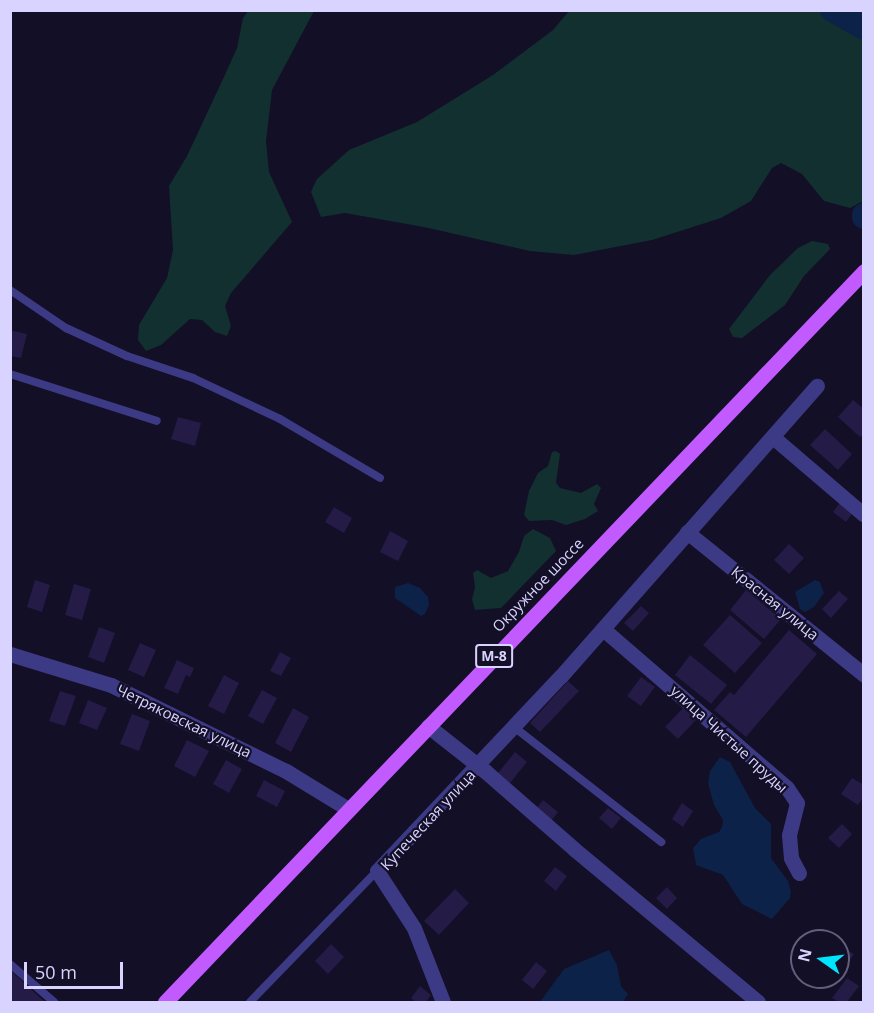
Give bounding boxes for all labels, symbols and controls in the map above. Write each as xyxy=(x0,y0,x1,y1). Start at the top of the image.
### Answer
street label: Окружное шоссе xyxy=(489,534,587,636)
street label: Красная улица xyxy=(728,562,822,644)
road number: М-8 xyxy=(474,645,514,667)
street label: Четряковская улица xyxy=(114,681,254,761)
street label: улица Чистые пруды xyxy=(667,682,791,796)
street label: Купеческая улица xyxy=(377,766,479,874)
north arrow xyxy=(790,929,850,989)
text: N xyxy=(792,946,817,964)
scale bar xyxy=(27,950,126,988)
text: 50 m xyxy=(35,960,77,984)

